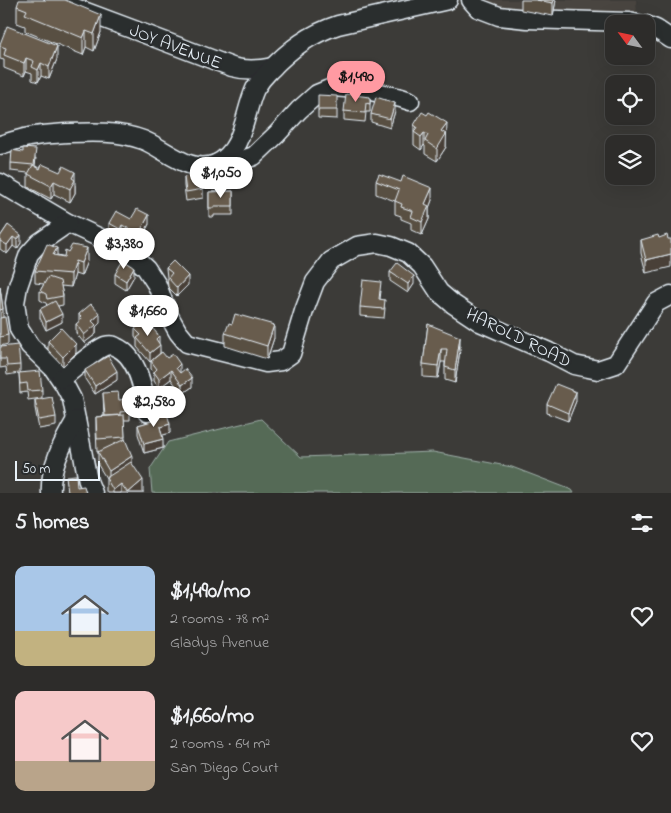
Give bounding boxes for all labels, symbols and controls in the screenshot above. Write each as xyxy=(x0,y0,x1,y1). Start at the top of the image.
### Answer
north arrow xyxy=(605,15,655,65)
map controls xyxy=(605,15,655,185)
street label: JOY AVENUE xyxy=(125,18,225,77)
pin: $1,490 xyxy=(315,61,397,103)
text: $1,490 xyxy=(338,65,374,89)
button: locate xyxy=(605,75,655,125)
button: layers xyxy=(605,135,655,185)
pin: $1,050 xyxy=(180,156,262,199)
text: $1,050 xyxy=(201,161,241,185)
pin: $3,380 xyxy=(83,228,165,270)
text: $3,380 xyxy=(105,232,143,256)
pin: $1,660 xyxy=(107,294,189,337)
text: $1,660 xyxy=(129,299,167,323)
street label: HAROLD ROAD xyxy=(461,302,575,375)
pin: $2,580 xyxy=(113,386,195,428)
text: $2,580 xyxy=(133,390,175,414)
scale bar xyxy=(15,458,100,481)
text: 50 m xyxy=(22,459,50,480)
text: 5 homes xyxy=(15,508,90,538)
icon: filters xyxy=(628,509,656,537)
text: $1,490/mo xyxy=(170,577,251,607)
icon: home xyxy=(55,586,115,646)
icon: heart xyxy=(628,602,656,630)
text: 2 rooms · 78 m² xyxy=(170,607,269,631)
text: Gladys Avenue xyxy=(170,631,269,655)
text: $1,660/mo xyxy=(170,702,254,732)
icon: home xyxy=(55,711,115,771)
icon: heart xyxy=(628,727,656,755)
text: 2 rooms · 64 m² xyxy=(170,732,270,756)
text: San Diego Court xyxy=(170,756,279,780)

